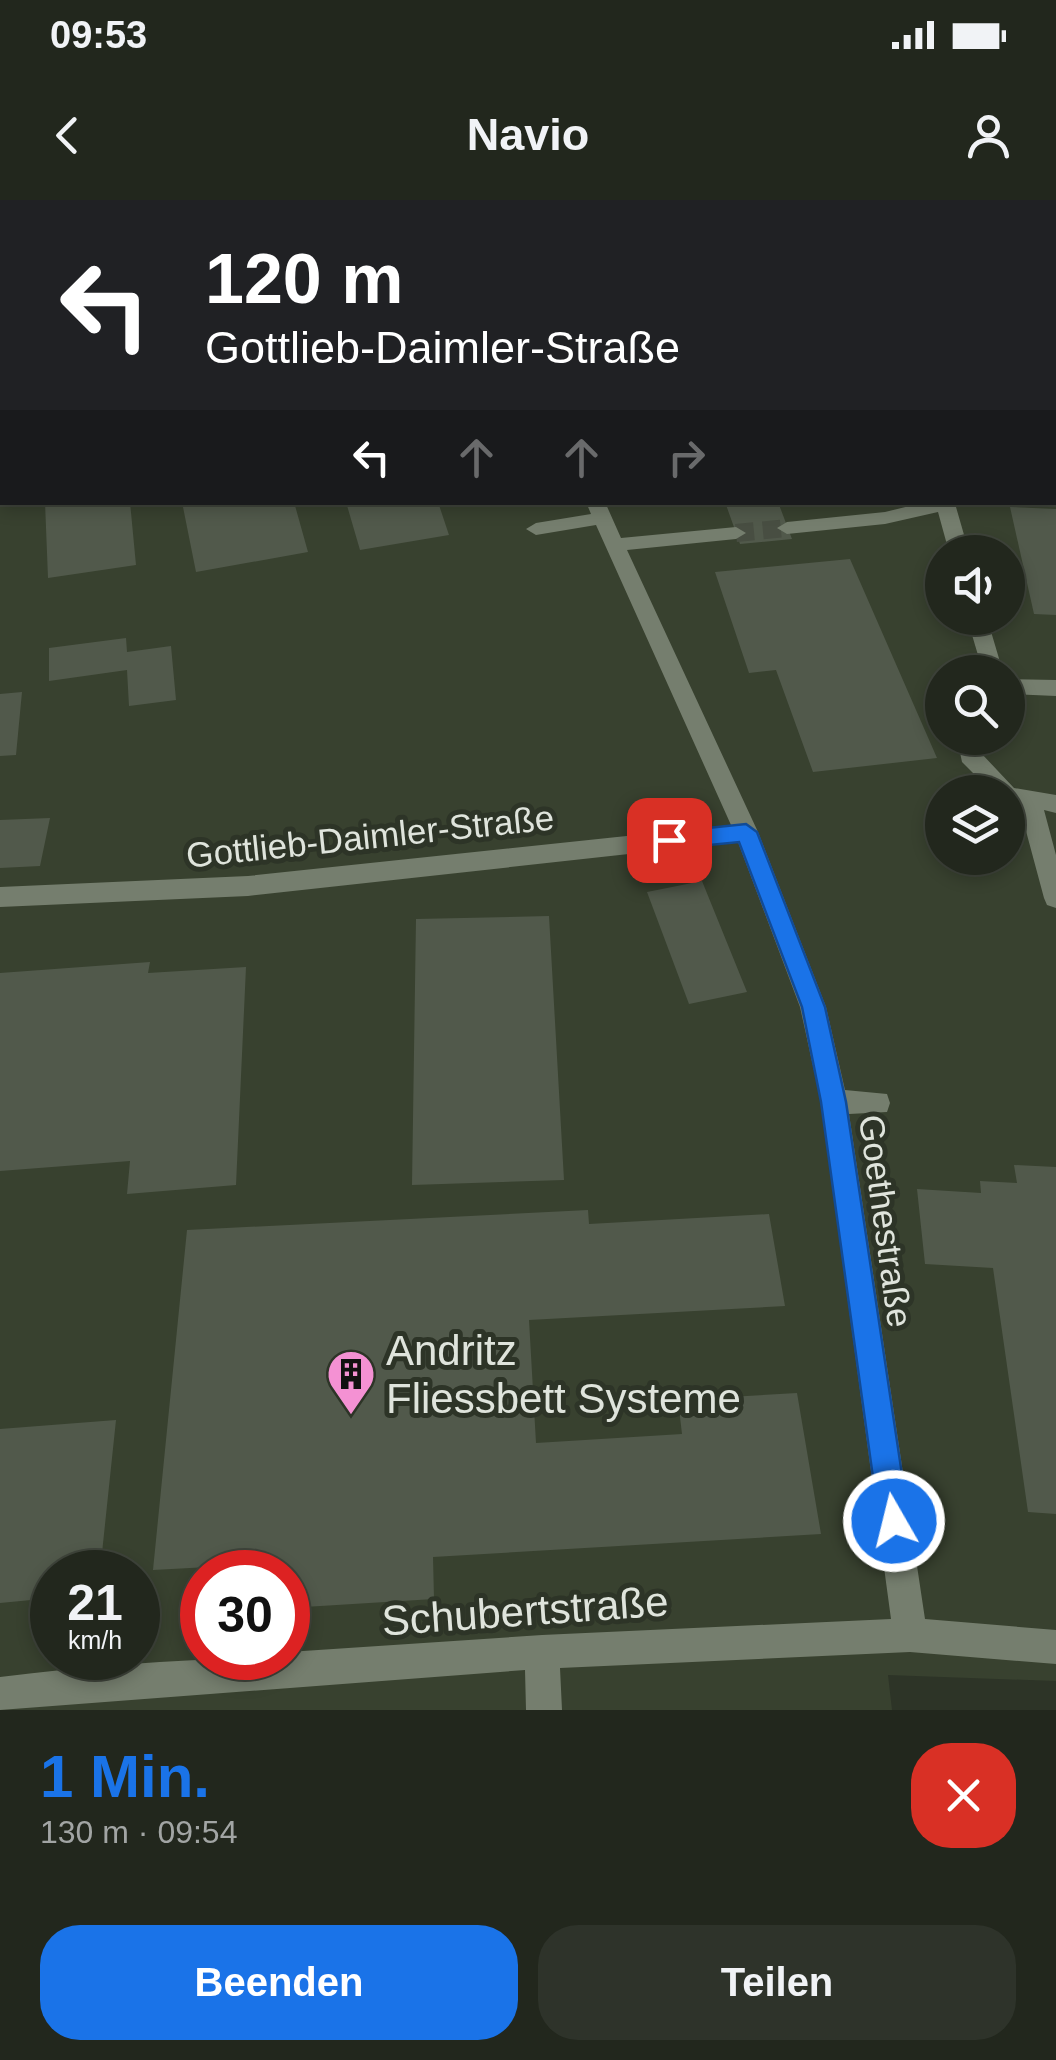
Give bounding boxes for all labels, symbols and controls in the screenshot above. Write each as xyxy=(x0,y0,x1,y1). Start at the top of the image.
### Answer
text: 09:53 xyxy=(50,14,147,56)
icon: back xyxy=(40,108,95,163)
icon: person xyxy=(961,108,1016,163)
text: Navio xyxy=(467,109,589,160)
icon: left xyxy=(40,240,170,370)
text: 120 m xyxy=(205,240,403,318)
text: Gottlieb-Daimler-Straße xyxy=(205,322,680,373)
icon: left xyxy=(344,430,399,485)
icon: ahead xyxy=(449,430,504,485)
icon: ahead xyxy=(554,430,609,485)
icon: right xyxy=(659,430,714,485)
map controls xyxy=(925,535,1025,875)
button: sound xyxy=(925,535,1025,635)
button: search xyxy=(925,655,1025,755)
button: layers xyxy=(925,775,1025,875)
street label: Gottlieb-Daimler-Straße xyxy=(184,797,556,875)
pin xyxy=(627,798,712,883)
icon: arrive xyxy=(642,813,697,868)
street label: Goethestraße xyxy=(852,1112,920,1330)
place label: Andritz Fliessbett Systeme xyxy=(386,1327,741,1422)
building icon: Andritz Fliessbett Systeme xyxy=(325,1348,377,1416)
position arrow xyxy=(842,1469,946,1573)
speed limit sign: 30 xyxy=(180,1550,310,1680)
text: 21 xyxy=(67,1575,123,1631)
street label: Schubertstraße xyxy=(380,1578,670,1644)
text: km/h xyxy=(68,1626,122,1654)
text: 1 Min. xyxy=(40,1743,210,1810)
button: close xyxy=(911,1743,1016,1848)
text: 130 m · 09:54 xyxy=(40,1814,237,1850)
button: Beenden xyxy=(40,1925,518,2040)
button: Teilen xyxy=(538,1925,1016,2040)

